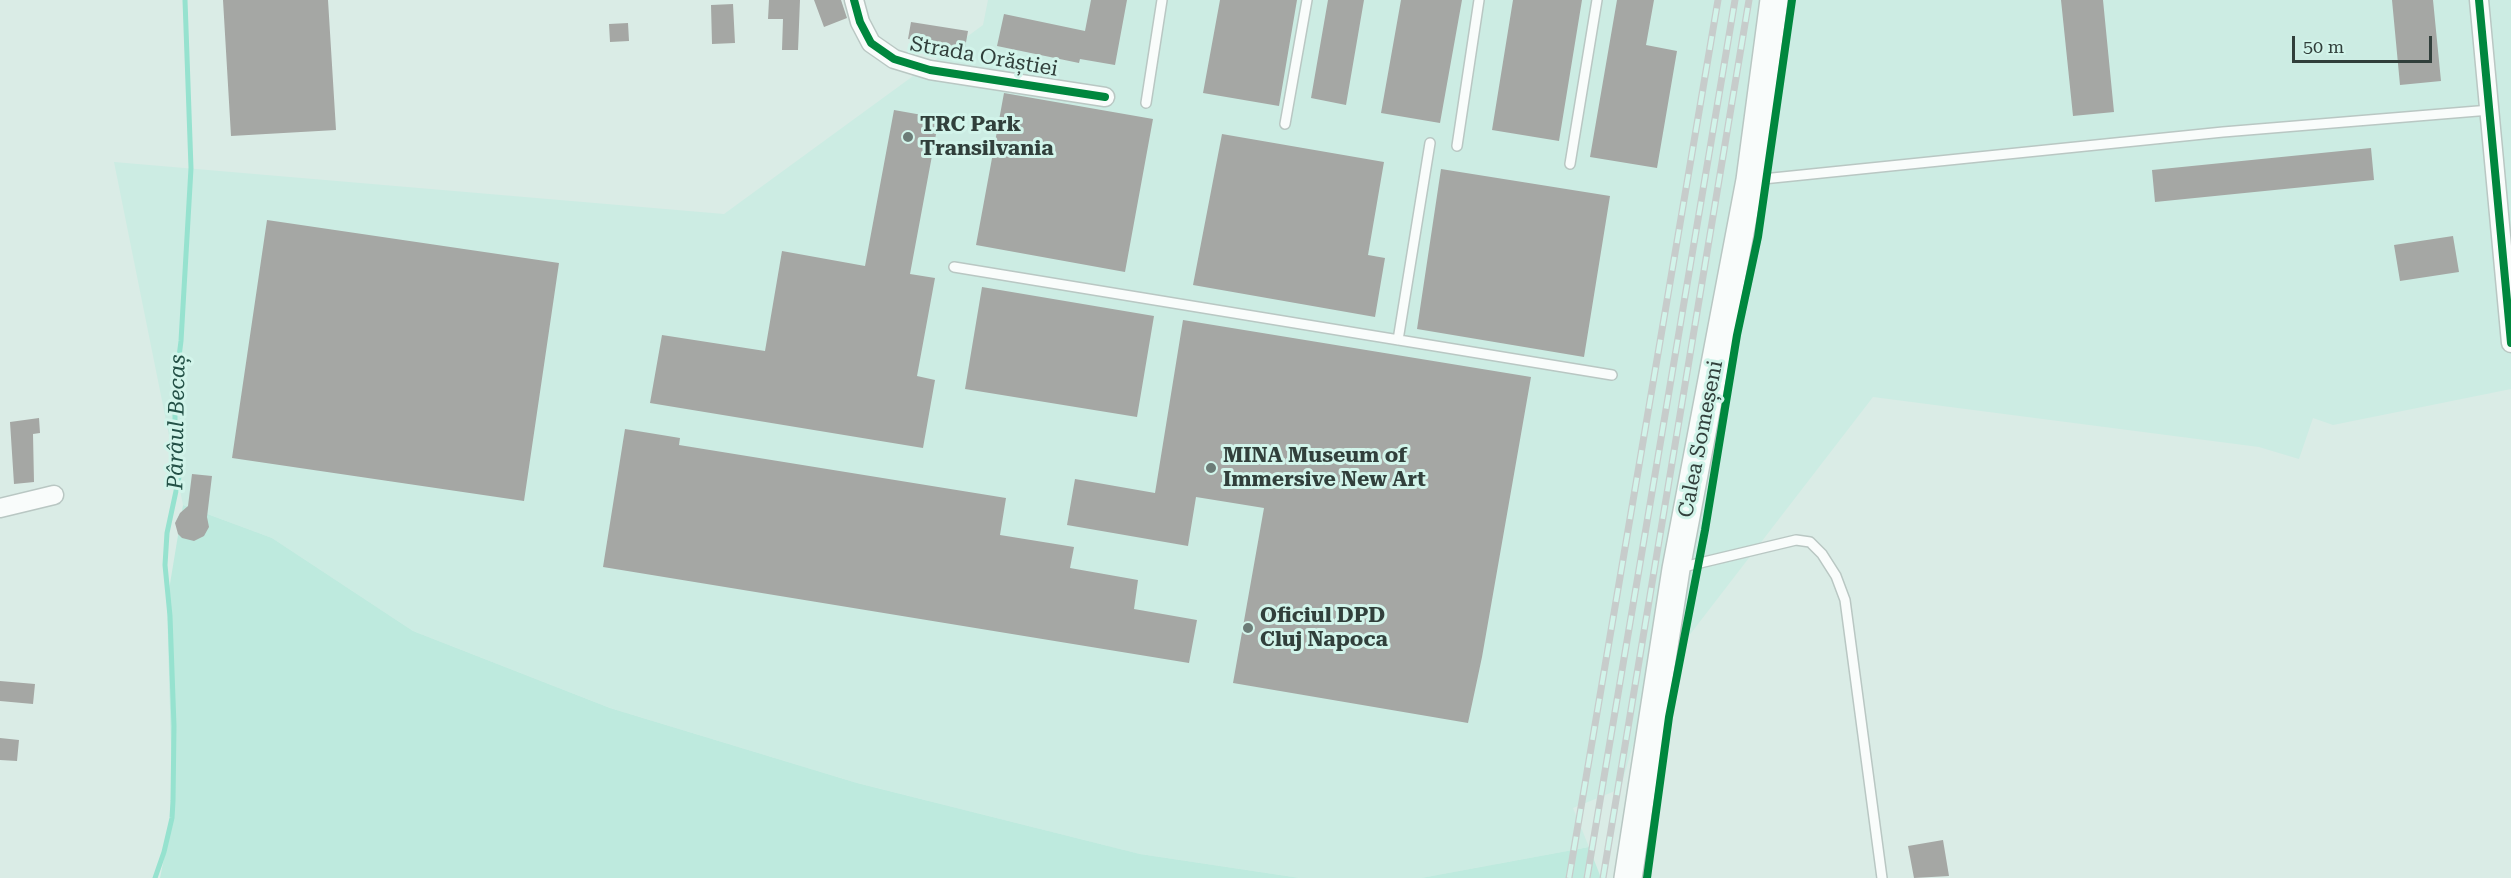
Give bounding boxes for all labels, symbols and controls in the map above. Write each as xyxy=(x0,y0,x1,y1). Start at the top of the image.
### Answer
scale bar xyxy=(2295,24,2434,62)
street label: Strada Orăștiei xyxy=(908,32,1060,82)
text: 50 m xyxy=(2303,36,2344,57)
place label: TRC Park Transilvania xyxy=(920,112,1054,162)
marker: TRC Park Transilvania xyxy=(901,130,915,144)
water label: Pârâul Becaș xyxy=(163,354,191,490)
street label: Calea Someșeni xyxy=(1673,358,1729,520)
place label: MINA Museum of Immersive New Art xyxy=(1223,443,1426,493)
marker: MINA Museum of Immersive New Art xyxy=(1204,461,1218,475)
place label: Oficiul DPD Cluj Napoca xyxy=(1260,603,1388,653)
marker: Oficiul DPD Cluj Napoca xyxy=(1241,621,1255,635)

